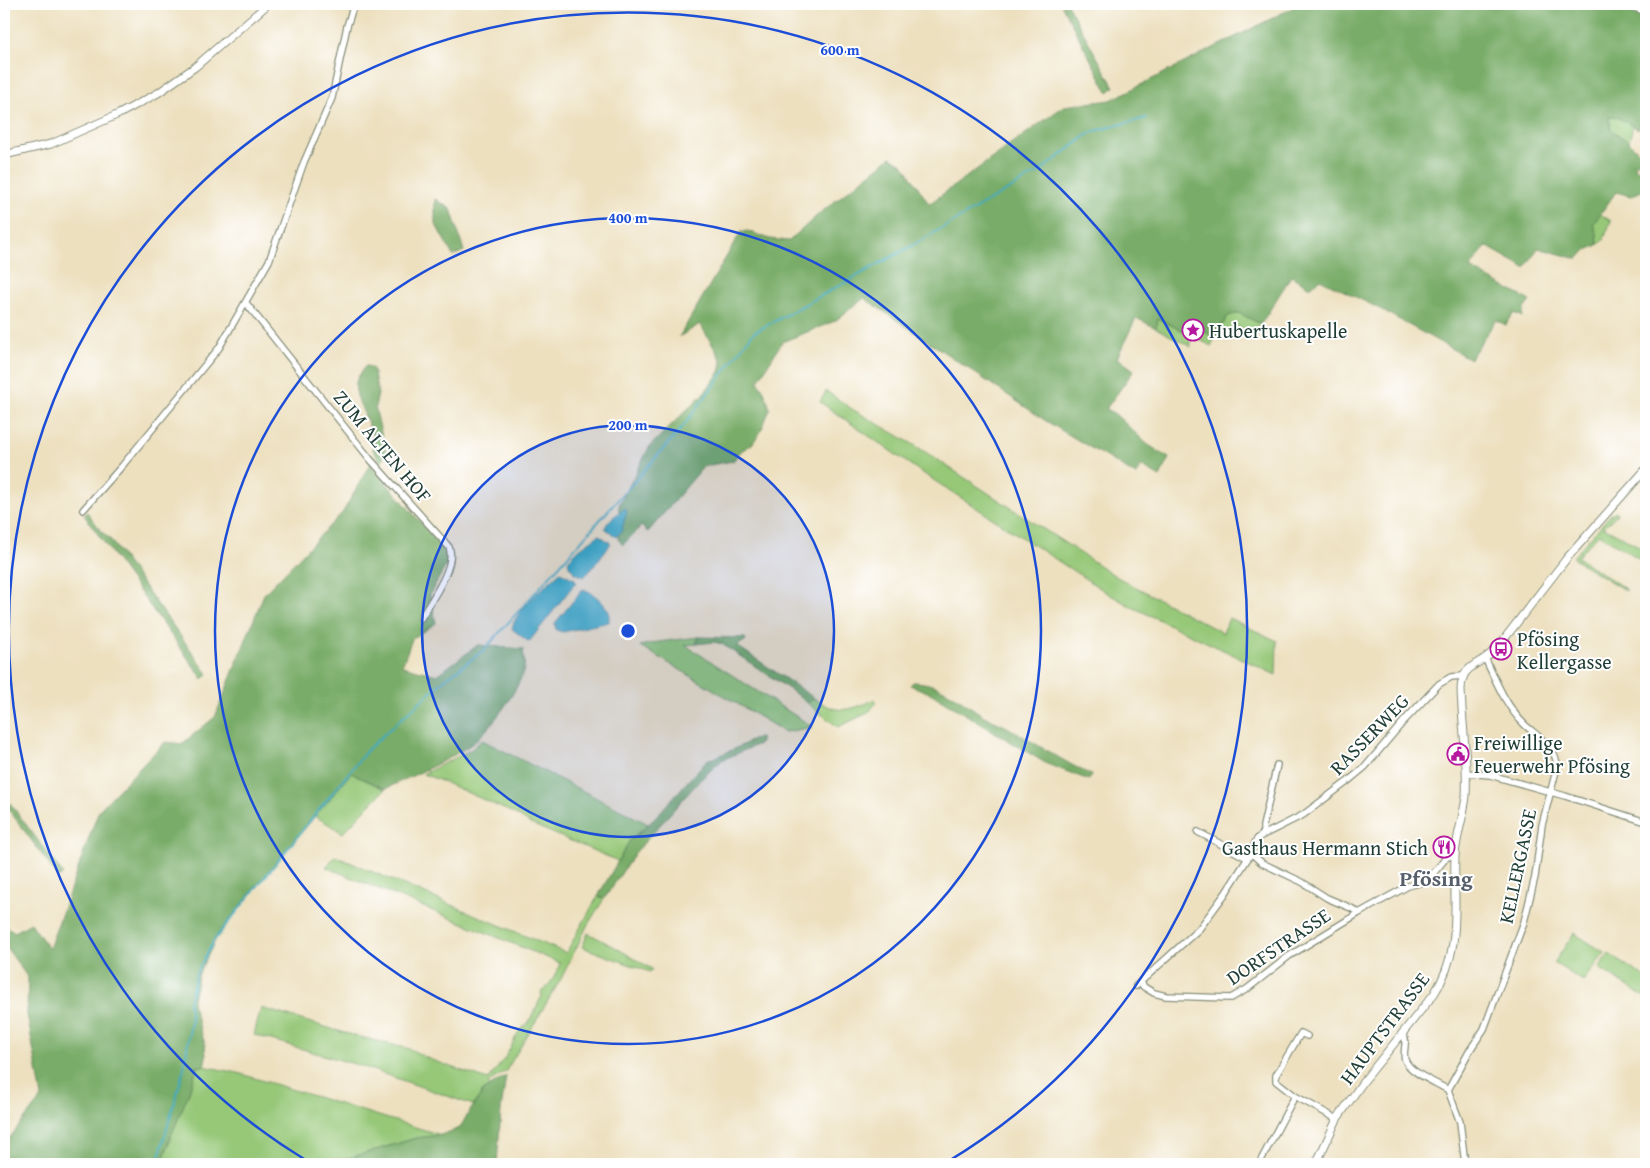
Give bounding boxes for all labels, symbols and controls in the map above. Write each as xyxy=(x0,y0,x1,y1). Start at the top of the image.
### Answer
text: 600 m xyxy=(820,39,860,60)
text: 400 m xyxy=(608,207,648,228)
place label: Hubertuskapelle xyxy=(1209,316,1347,345)
place icon: Hubertuskapelle xyxy=(1181,318,1205,342)
street label: ZUM ALTEN HOF xyxy=(327,383,439,509)
text: 200 m xyxy=(608,414,648,435)
centre of rings xyxy=(619,622,637,640)
place label: Pfösing Kellergasse xyxy=(1517,624,1612,676)
bus stop icon: Pfösing Kellergasse xyxy=(1489,637,1513,661)
street label: RASSERWEG xyxy=(1323,687,1415,781)
place label: Freiwillige Feuerwehr Pfösing xyxy=(1474,728,1630,780)
public building icon: Freiwillige Feuerwehr Pfösing xyxy=(1446,742,1470,766)
street label: KELLERGASSE xyxy=(1491,806,1543,926)
place label: Gasthaus Hermann Stich xyxy=(1222,833,1428,862)
restaurant icon: Gasthaus Hermann Stich xyxy=(1432,835,1456,859)
district label: Pfösing xyxy=(1399,862,1473,894)
street label: DORFSTRASSE xyxy=(1220,900,1336,992)
street label: HAUPTSTRASSE xyxy=(1332,966,1436,1090)

